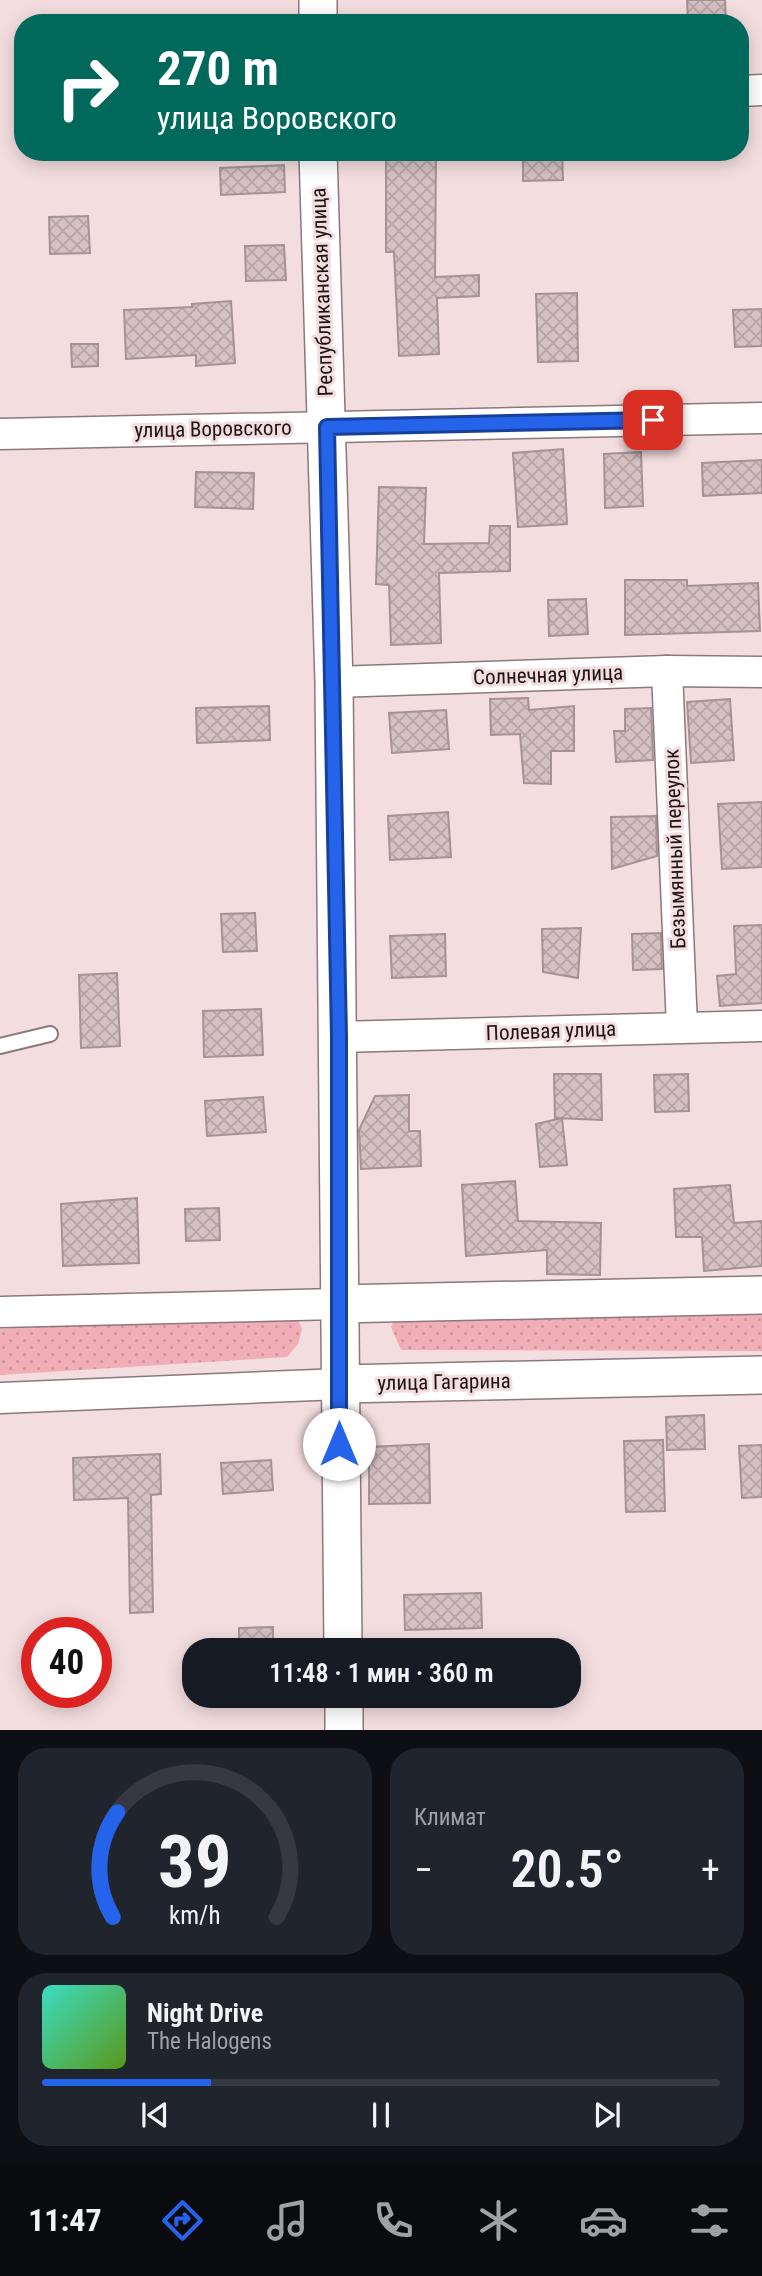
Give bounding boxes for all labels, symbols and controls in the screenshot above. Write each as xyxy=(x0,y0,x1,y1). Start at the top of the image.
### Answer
text: 270 m xyxy=(157,40,279,97)
icon: right xyxy=(42,42,133,133)
text: улица Воровского xyxy=(157,99,397,137)
street label: Республиканская улица xyxy=(306,187,338,397)
pin xyxy=(623,390,683,450)
icon: arrive xyxy=(634,401,672,439)
street label: улица Воровского xyxy=(134,416,292,442)
street label: Солнечная улица xyxy=(473,660,623,690)
street label: Безымянный переулок xyxy=(660,749,690,949)
street label: Полевая улица xyxy=(485,1017,617,1045)
street label: улица Гагарина xyxy=(377,1369,511,1395)
position arrow xyxy=(302,1407,376,1481)
speed limit sign: 40 xyxy=(21,1617,112,1708)
text: 11:48 · 1 мин · 360 m xyxy=(269,1658,494,1688)
text: Климат xyxy=(414,1804,486,1831)
text: 39 xyxy=(158,1820,232,1906)
text: 20.5° xyxy=(510,1839,624,1900)
text: − xyxy=(414,1848,433,1892)
text: + xyxy=(701,1848,720,1892)
text: km/h xyxy=(169,1901,221,1930)
text: Night Drive xyxy=(147,1998,263,2028)
text: The Halogens xyxy=(147,2028,272,2055)
icon: previous xyxy=(136,2096,174,2134)
icon: pause xyxy=(362,2096,400,2134)
icon: next xyxy=(588,2096,626,2134)
icon: directions xyxy=(158,2196,207,2245)
icon: music xyxy=(263,2196,312,2245)
icon: phone xyxy=(369,2196,418,2245)
icon: climate xyxy=(474,2196,523,2245)
icon: car xyxy=(579,2196,628,2245)
icon: filters xyxy=(685,2196,734,2245)
text: 11:47 xyxy=(28,2201,102,2239)

